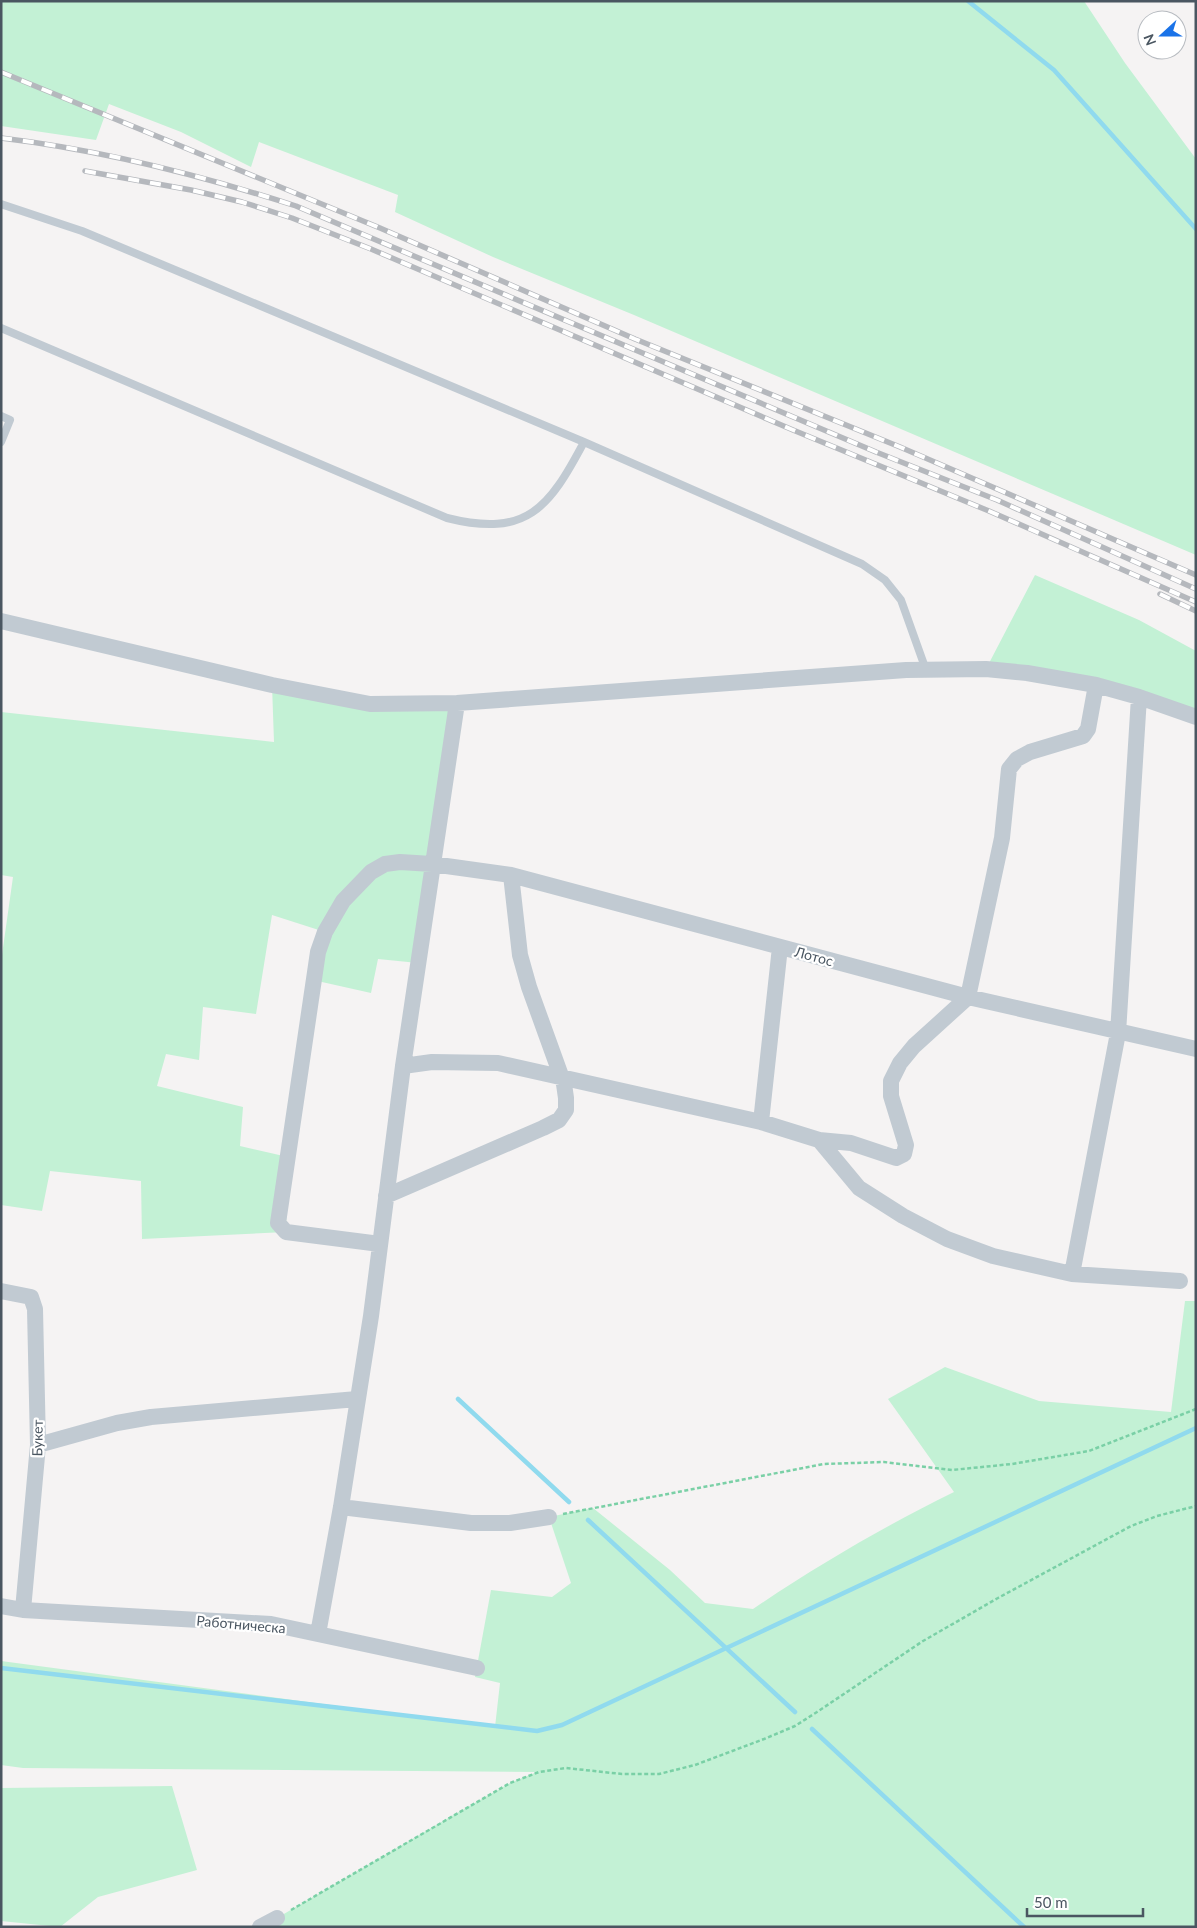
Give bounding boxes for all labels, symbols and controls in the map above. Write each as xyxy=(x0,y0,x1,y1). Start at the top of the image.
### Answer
north arrow xyxy=(1137,10,1187,60)
text: N xyxy=(1140,32,1159,48)
street label: Лотос xyxy=(792,942,835,969)
street label: Букет xyxy=(28,1419,46,1457)
street label: Работническа xyxy=(196,1612,286,1636)
scale bar xyxy=(1027,1886,1143,1918)
text: 50 m xyxy=(1034,1893,1068,1911)

